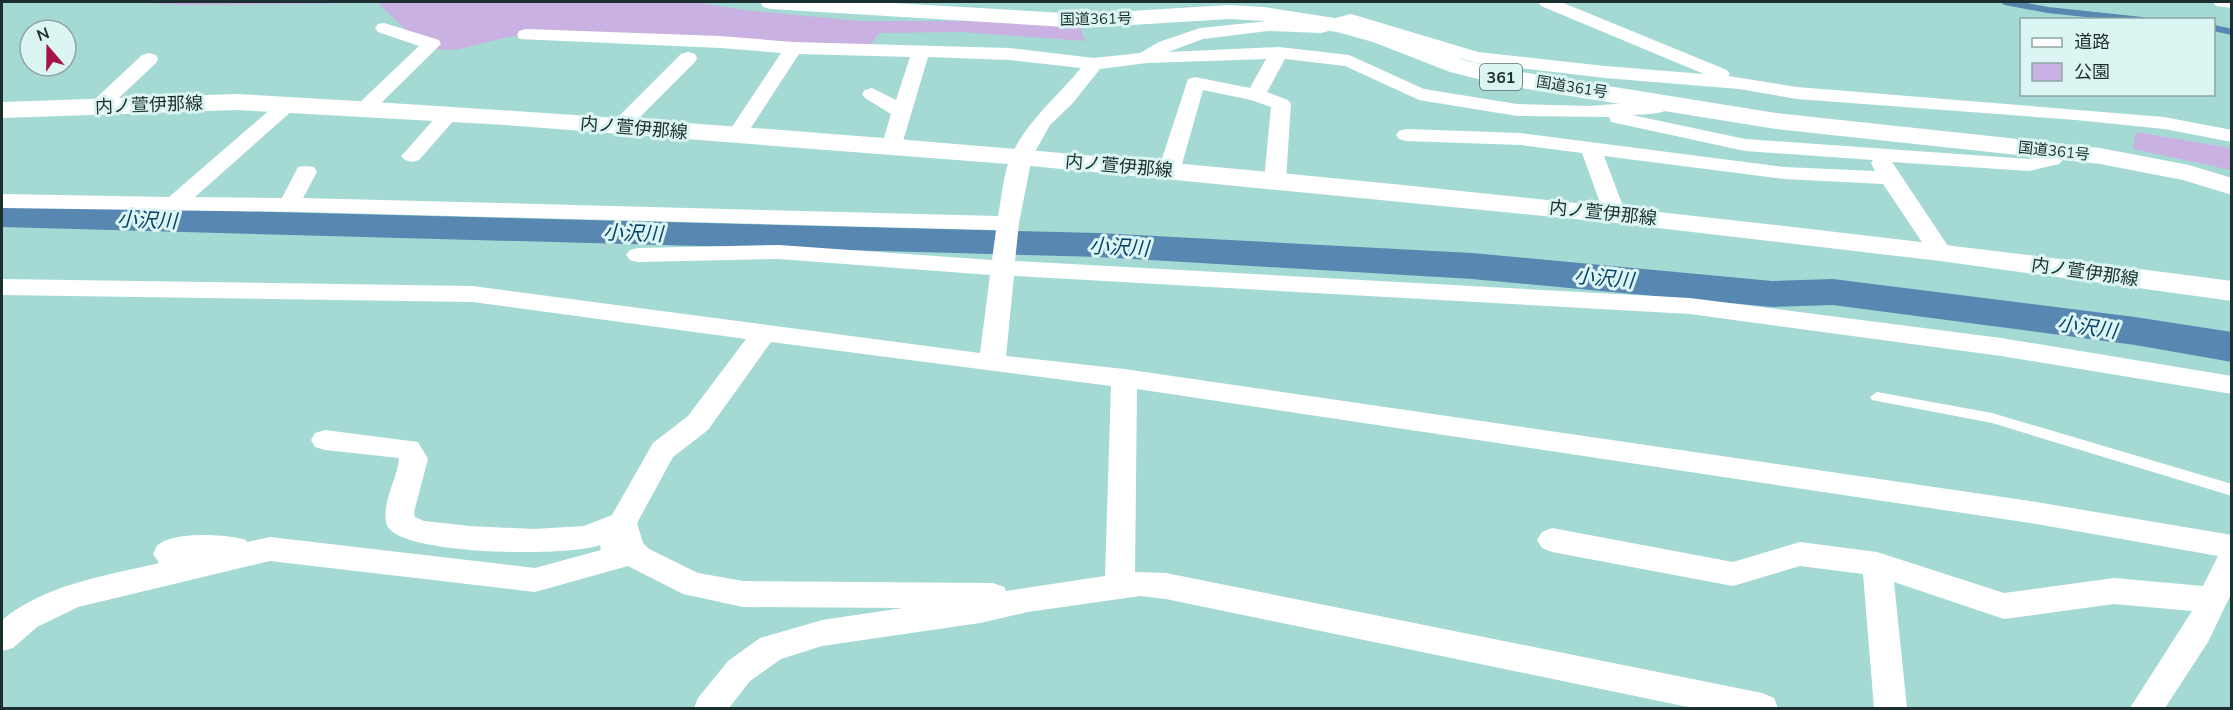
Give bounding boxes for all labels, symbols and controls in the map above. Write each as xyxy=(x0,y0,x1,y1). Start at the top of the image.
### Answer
street label: 国道361号 xyxy=(1060,8,1132,30)
north arrow xyxy=(18,18,78,78)
legend xyxy=(2020,18,2215,96)
text: N xyxy=(34,22,53,47)
text: 道路 xyxy=(2074,30,2110,54)
text: 公園 xyxy=(2074,60,2110,84)
road number: 361 xyxy=(1480,64,1522,90)
street label: 国道361号 xyxy=(1535,71,1609,103)
street label: 内ノ萱伊那線 xyxy=(95,91,203,119)
street label: 内ノ萱伊那線 xyxy=(579,111,689,145)
street label: 国道361号 xyxy=(2017,137,2091,165)
street label: 内ノ萱伊那線 xyxy=(1064,149,1174,183)
street label: 内ノ萱伊那線 xyxy=(1548,195,1658,231)
water label: 小沢川 xyxy=(117,206,179,235)
water label: 小沢川 xyxy=(603,219,665,248)
water label: 小沢川 xyxy=(1088,232,1152,263)
street label: 内ノ萱伊那線 xyxy=(2030,253,2140,291)
water label: 小沢川 xyxy=(1573,262,1637,295)
water label: 小沢川 xyxy=(2055,310,2120,345)

